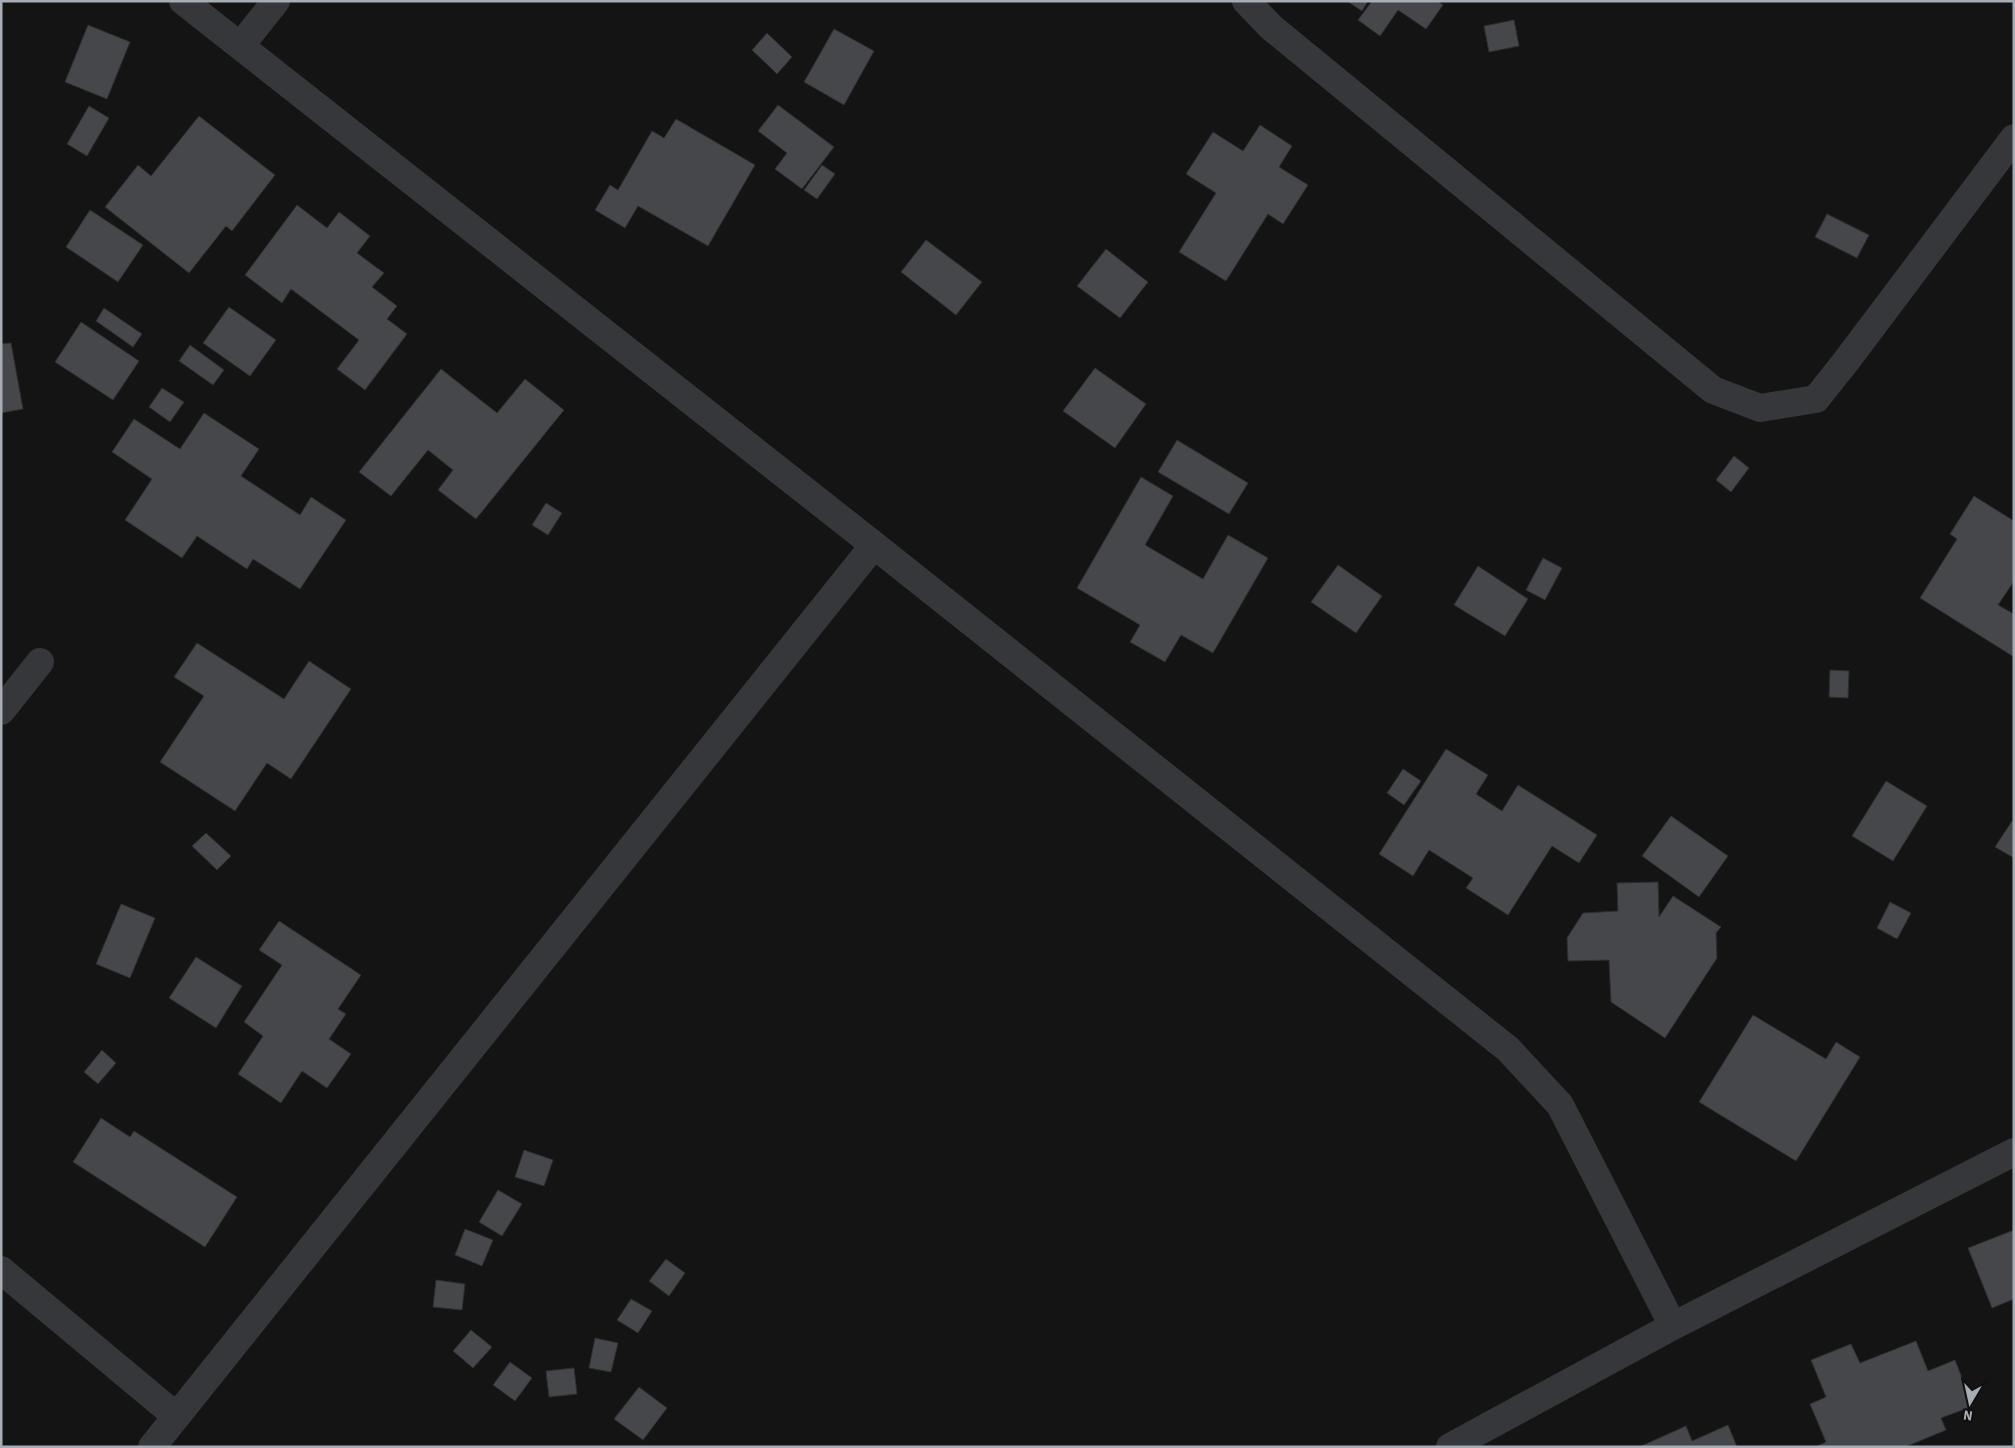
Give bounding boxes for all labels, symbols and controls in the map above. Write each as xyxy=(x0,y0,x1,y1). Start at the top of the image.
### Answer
north arrow xyxy=(1945,1378,1995,1428)
text: N xyxy=(1962,1404,1974,1425)

